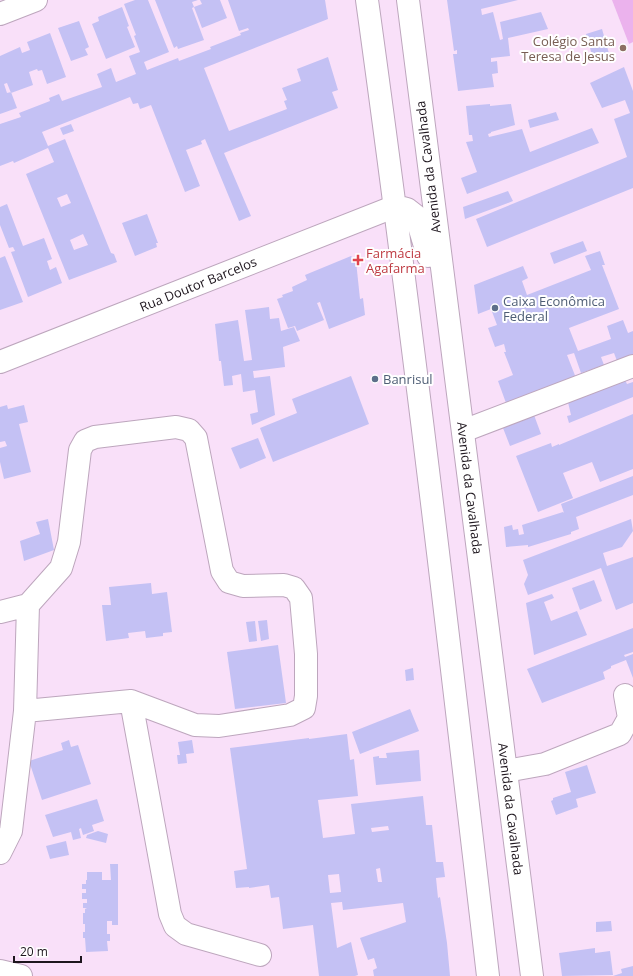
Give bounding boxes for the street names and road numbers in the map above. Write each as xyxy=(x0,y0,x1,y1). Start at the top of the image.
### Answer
street label: Avenida da Cavalhada xyxy=(411,100,445,234)
street label: Rua Doutor Barcelos xyxy=(137,252,259,316)
street label: Avenida da Cavalhada xyxy=(453,421,487,555)
street label: Avenida da Cavalhada xyxy=(494,742,528,876)

